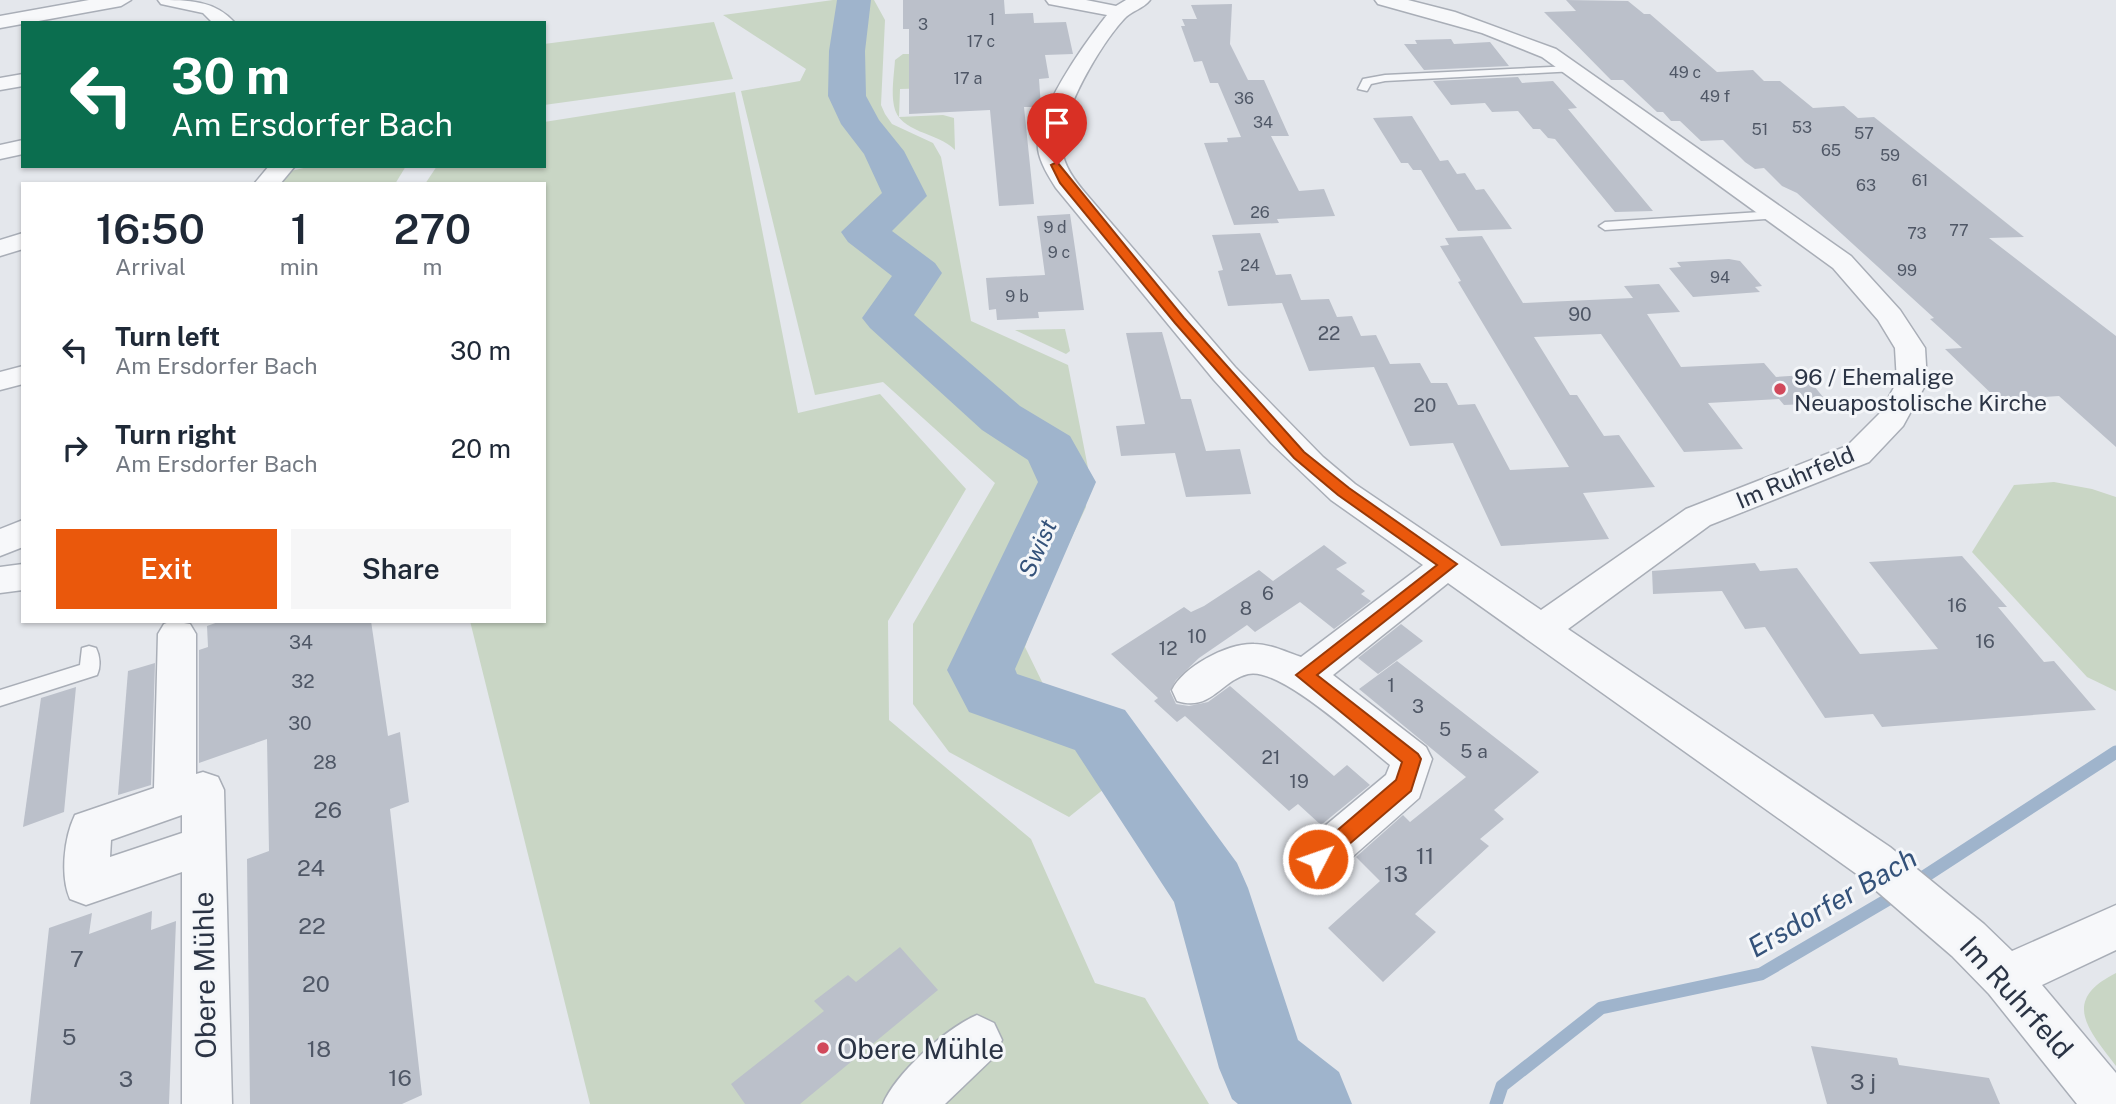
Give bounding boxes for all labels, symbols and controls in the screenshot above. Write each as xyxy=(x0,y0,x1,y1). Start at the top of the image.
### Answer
house number: 1 xyxy=(989,10,995,29)
house number: 3 xyxy=(918,15,928,34)
house number: 17 c xyxy=(967,32,995,51)
text: 30 m xyxy=(171,47,290,105)
icon: left xyxy=(56,49,147,140)
house number: 49 c xyxy=(1669,63,1701,82)
house number: 17 a xyxy=(954,69,982,88)
house number: 49 f xyxy=(1700,87,1730,106)
house number: 36 xyxy=(1234,89,1254,108)
pin xyxy=(1027,93,1087,165)
icon: arrive xyxy=(1038,104,1076,142)
text: Am Ersdorfer Bach xyxy=(171,106,453,143)
house number: 34 xyxy=(1253,113,1273,132)
house number: 53 xyxy=(1792,118,1812,137)
house number: 51 xyxy=(1752,120,1768,139)
house number: 57 xyxy=(1854,124,1874,143)
house number: 65 xyxy=(1821,141,1841,160)
house number: 59 xyxy=(1880,146,1900,165)
house number: 61 xyxy=(1912,171,1928,190)
house number: 63 xyxy=(1856,176,1876,195)
house number: 26 xyxy=(1250,203,1270,222)
text: 16:50 xyxy=(96,204,205,253)
text: 1 xyxy=(291,204,308,253)
text: 270 xyxy=(394,204,471,253)
house number: 9 d xyxy=(1043,218,1067,237)
house number: 77 xyxy=(1949,221,1969,240)
house number: 73 xyxy=(1907,224,1927,243)
house number: 9 c xyxy=(1048,243,1070,262)
text: Arrival xyxy=(115,253,186,280)
text: min xyxy=(280,253,319,280)
text: m xyxy=(422,253,442,280)
house number: 24 xyxy=(1240,256,1260,275)
house number: 99 xyxy=(1897,261,1917,280)
house number: 94 xyxy=(1710,268,1730,287)
house number: 9 b xyxy=(1005,287,1029,306)
house number: 90 xyxy=(1568,303,1592,325)
text: Turn left xyxy=(115,321,220,352)
house number: 22 xyxy=(1318,322,1340,344)
icon: left xyxy=(56,331,94,369)
text: 30 m xyxy=(450,335,511,366)
text: Am Ersdorfer Bach xyxy=(115,352,318,379)
place label: 96 / Ehemalige Neuapostolische Kirche xyxy=(1794,363,2047,416)
marker: 96 / Ehemalige Neuapostolische Kirche xyxy=(1772,381,1788,397)
house number: 20 xyxy=(1414,394,1436,416)
text: Turn right xyxy=(115,419,237,450)
icon: right xyxy=(56,429,94,467)
text: 20 m xyxy=(451,433,511,464)
street label: Im Ruhrfeld xyxy=(1732,440,1858,514)
text: Am Ersdorfer Bach xyxy=(115,450,318,477)
water label: Swist xyxy=(1012,515,1062,581)
button: Exit xyxy=(56,529,277,609)
button: Share xyxy=(291,529,511,609)
house number: 6 xyxy=(1262,582,1274,604)
house number: 16 xyxy=(1947,594,1967,616)
house number: 8 xyxy=(1240,597,1252,619)
house number: 10 xyxy=(1187,625,1207,647)
house number: 16 xyxy=(1975,630,1995,652)
house number: 34 xyxy=(289,631,313,653)
house number: 12 xyxy=(1158,637,1178,659)
house number: 32 xyxy=(291,670,315,692)
house number: 1 xyxy=(1387,674,1395,696)
house number: 3 xyxy=(1412,695,1424,717)
house number: 30 xyxy=(288,712,312,734)
house number: 5 xyxy=(1439,718,1451,740)
house number: 5 a xyxy=(1460,740,1488,762)
house number: 21 xyxy=(1261,746,1281,768)
house number: 28 xyxy=(313,751,337,773)
house number: 19 xyxy=(1289,770,1309,792)
house number: 26 xyxy=(314,796,342,823)
position arrow xyxy=(1281,822,1355,896)
water label: Ersdorfer Bach xyxy=(1742,840,1922,964)
house number: 11 xyxy=(1416,842,1434,869)
house number: 24 xyxy=(297,854,325,881)
house number: 13 xyxy=(1384,860,1408,887)
street label: Obere Mühle xyxy=(186,891,222,1059)
house number: 22 xyxy=(298,912,326,939)
street label: Im Ruhrfeld xyxy=(1954,929,2080,1065)
house number: 7 xyxy=(70,945,84,972)
house number: 20 xyxy=(302,970,330,997)
house number: 5 xyxy=(62,1023,76,1050)
place label: Obere Mühle xyxy=(837,1032,1004,1065)
house number: 18 xyxy=(307,1035,331,1062)
marker: Obere Mühle xyxy=(815,1040,831,1056)
house number: 16 xyxy=(388,1064,412,1091)
house number: 3 xyxy=(119,1065,133,1092)
house number: 3 j xyxy=(1850,1068,1876,1095)

